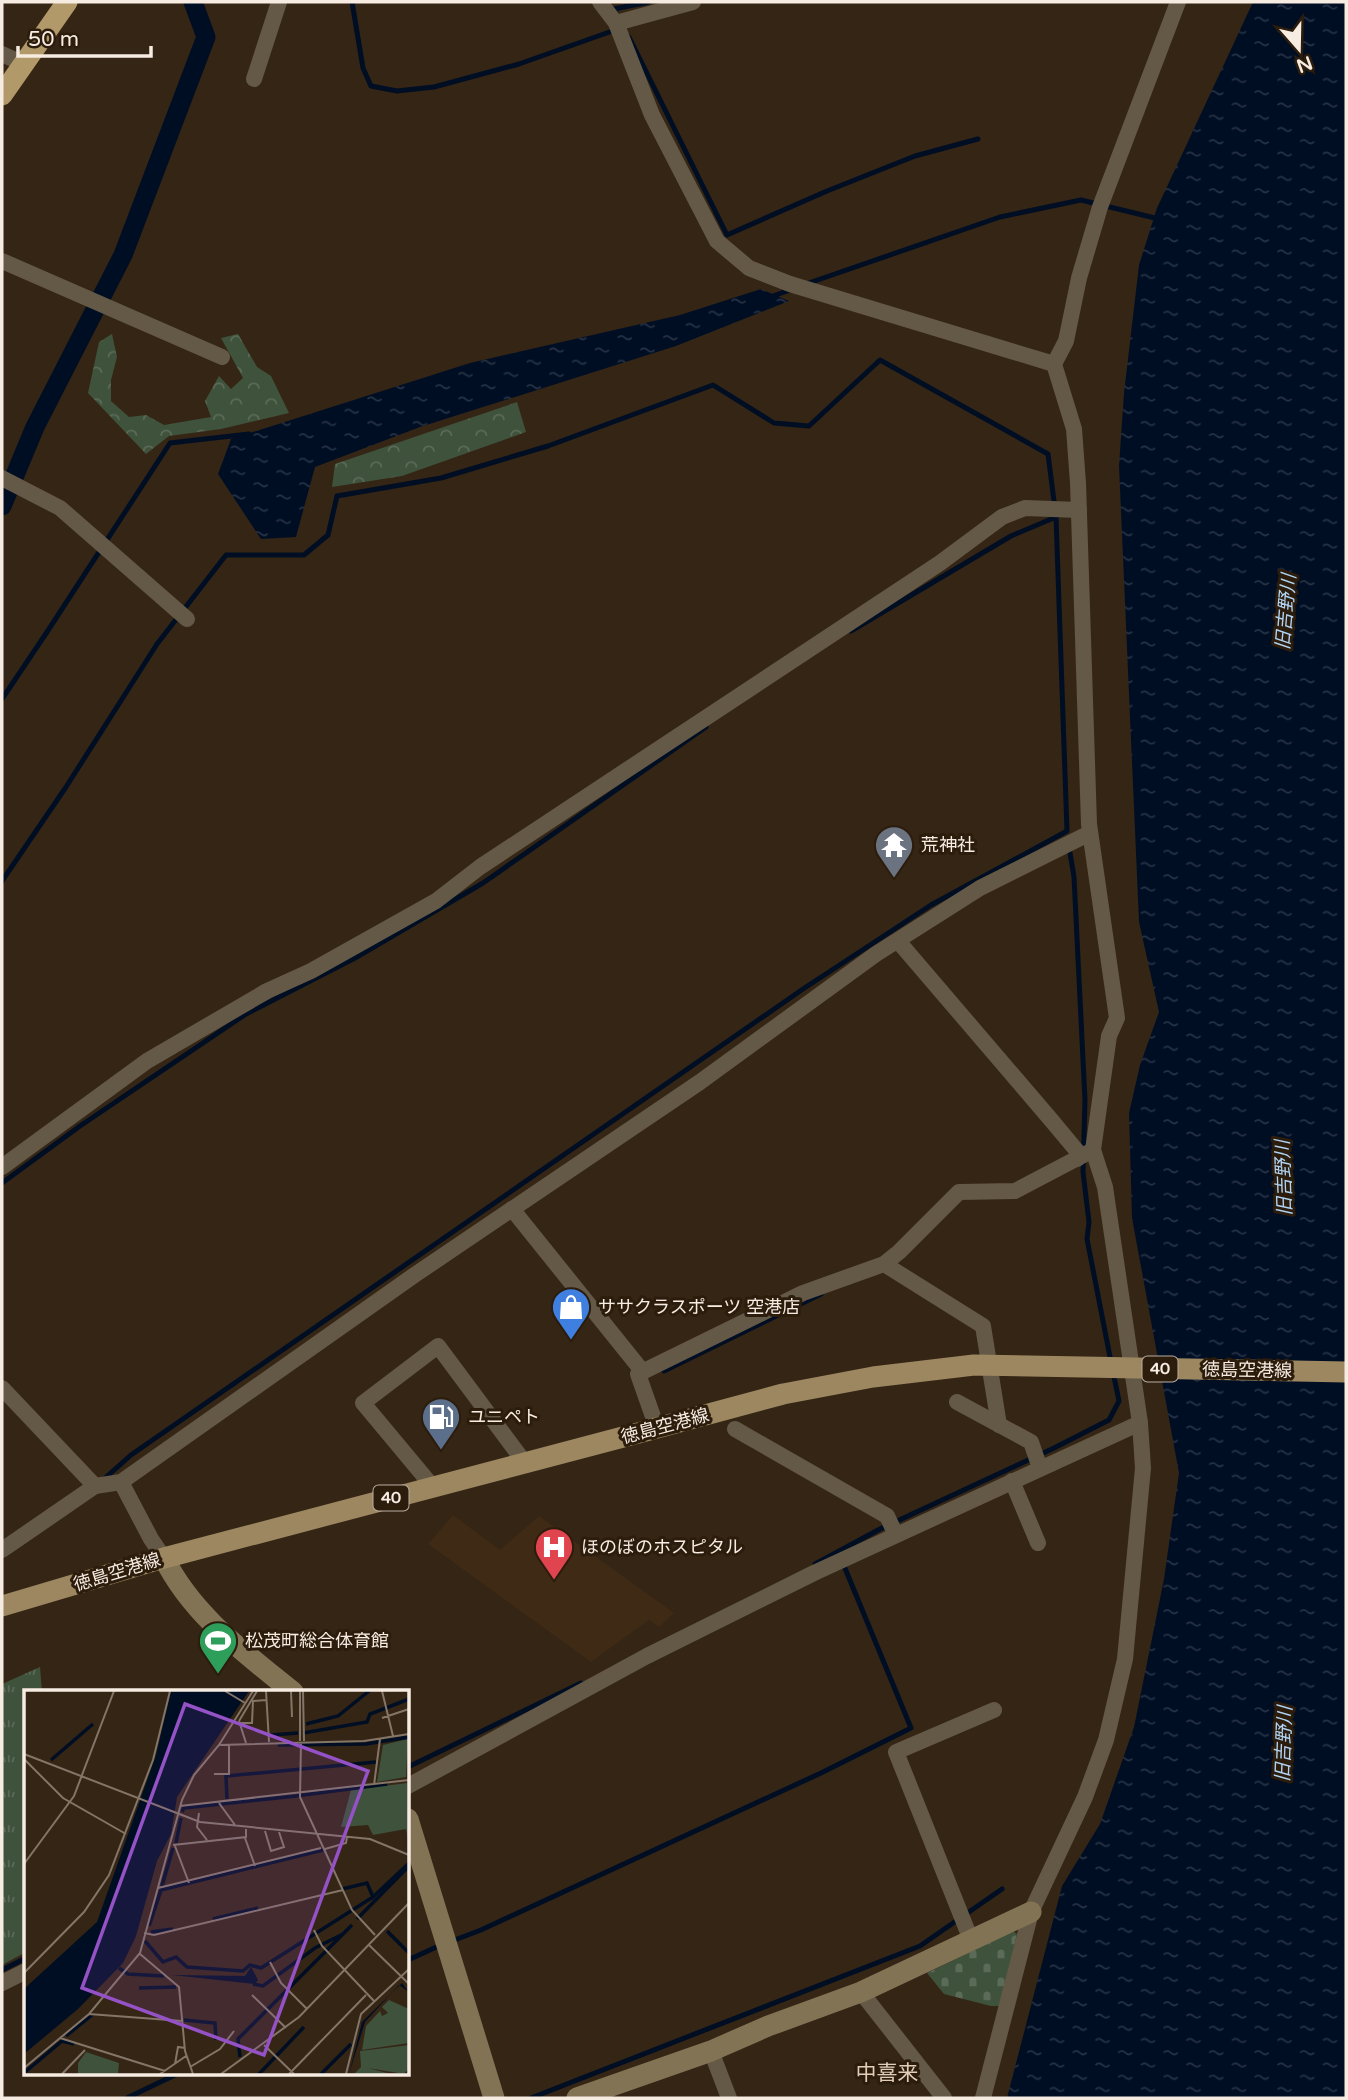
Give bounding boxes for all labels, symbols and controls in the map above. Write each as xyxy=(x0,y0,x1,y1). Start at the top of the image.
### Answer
scale bar xyxy=(18,14,150,58)
north arrow xyxy=(1264,14,1334,84)
text: 50 m xyxy=(28,27,79,52)
text: N xyxy=(1294,51,1315,77)
water label: 旧吉野川 xyxy=(1272,571,1300,651)
temple icon: 荒神社 xyxy=(873,824,915,879)
place label: 荒神社 xyxy=(921,834,975,856)
water label: 旧吉野川 xyxy=(1272,1138,1296,1216)
shop icon: ササクラスポーツ 空港店 xyxy=(550,1286,592,1341)
place label: ササクラスポーツ 空港店 xyxy=(598,1296,800,1318)
road number: 40 xyxy=(1142,1357,1178,1382)
street label: 徳島空港線 xyxy=(1202,1358,1292,1382)
fuel station icon: ユニペト xyxy=(420,1396,462,1451)
street label: 徳島空港線 xyxy=(619,1404,711,1448)
place label: ユニペト xyxy=(468,1406,540,1428)
road number: 40 xyxy=(374,1486,408,1510)
hospital icon: ほのぼのホスピタル xyxy=(533,1526,575,1581)
place label: ほのぼのホスピタル xyxy=(581,1536,743,1558)
street label: 徳島空港線 xyxy=(71,1548,163,1596)
sports icon: 松茂町総合体育館 xyxy=(197,1620,239,1675)
place label: 松茂町総合体育館 xyxy=(245,1630,389,1652)
inset map xyxy=(24,1690,410,2076)
water label: 旧吉野川 xyxy=(1272,1704,1296,1782)
district label: 中喜来 xyxy=(856,2061,919,2086)

